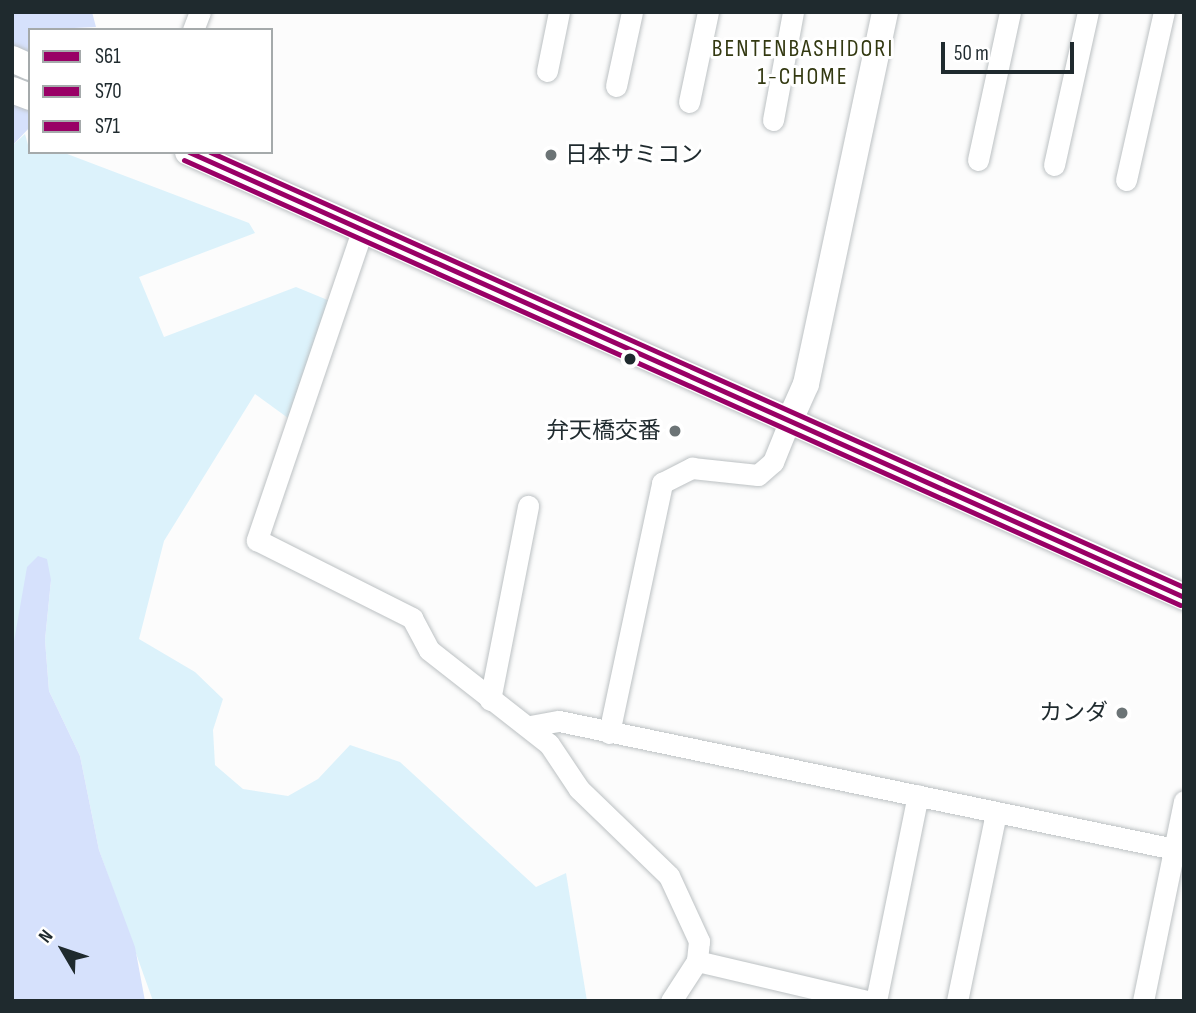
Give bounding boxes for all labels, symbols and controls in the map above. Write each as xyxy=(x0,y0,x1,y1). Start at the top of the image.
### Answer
legend xyxy=(28,28,273,154)
scale bar xyxy=(944,28,1077,72)
district label: BENTENBASHIDORI 1-CHOME xyxy=(714,35,892,91)
text: 50 m xyxy=(954,41,989,66)
text: S61 xyxy=(95,44,121,69)
text: S70 xyxy=(95,79,122,104)
text: S71 xyxy=(95,114,120,139)
place label: 日本サミコン xyxy=(565,141,703,169)
marker: 日本サミコン xyxy=(543,147,559,163)
unlabelled marker xyxy=(623,352,637,366)
place label: 弁天橋交番 xyxy=(546,417,661,445)
marker: 弁天橋交番 xyxy=(667,423,683,439)
place label: カンダ xyxy=(1039,699,1108,727)
marker: カンダ xyxy=(1114,705,1130,721)
north arrow xyxy=(28,915,98,985)
text: N xyxy=(34,925,58,948)

